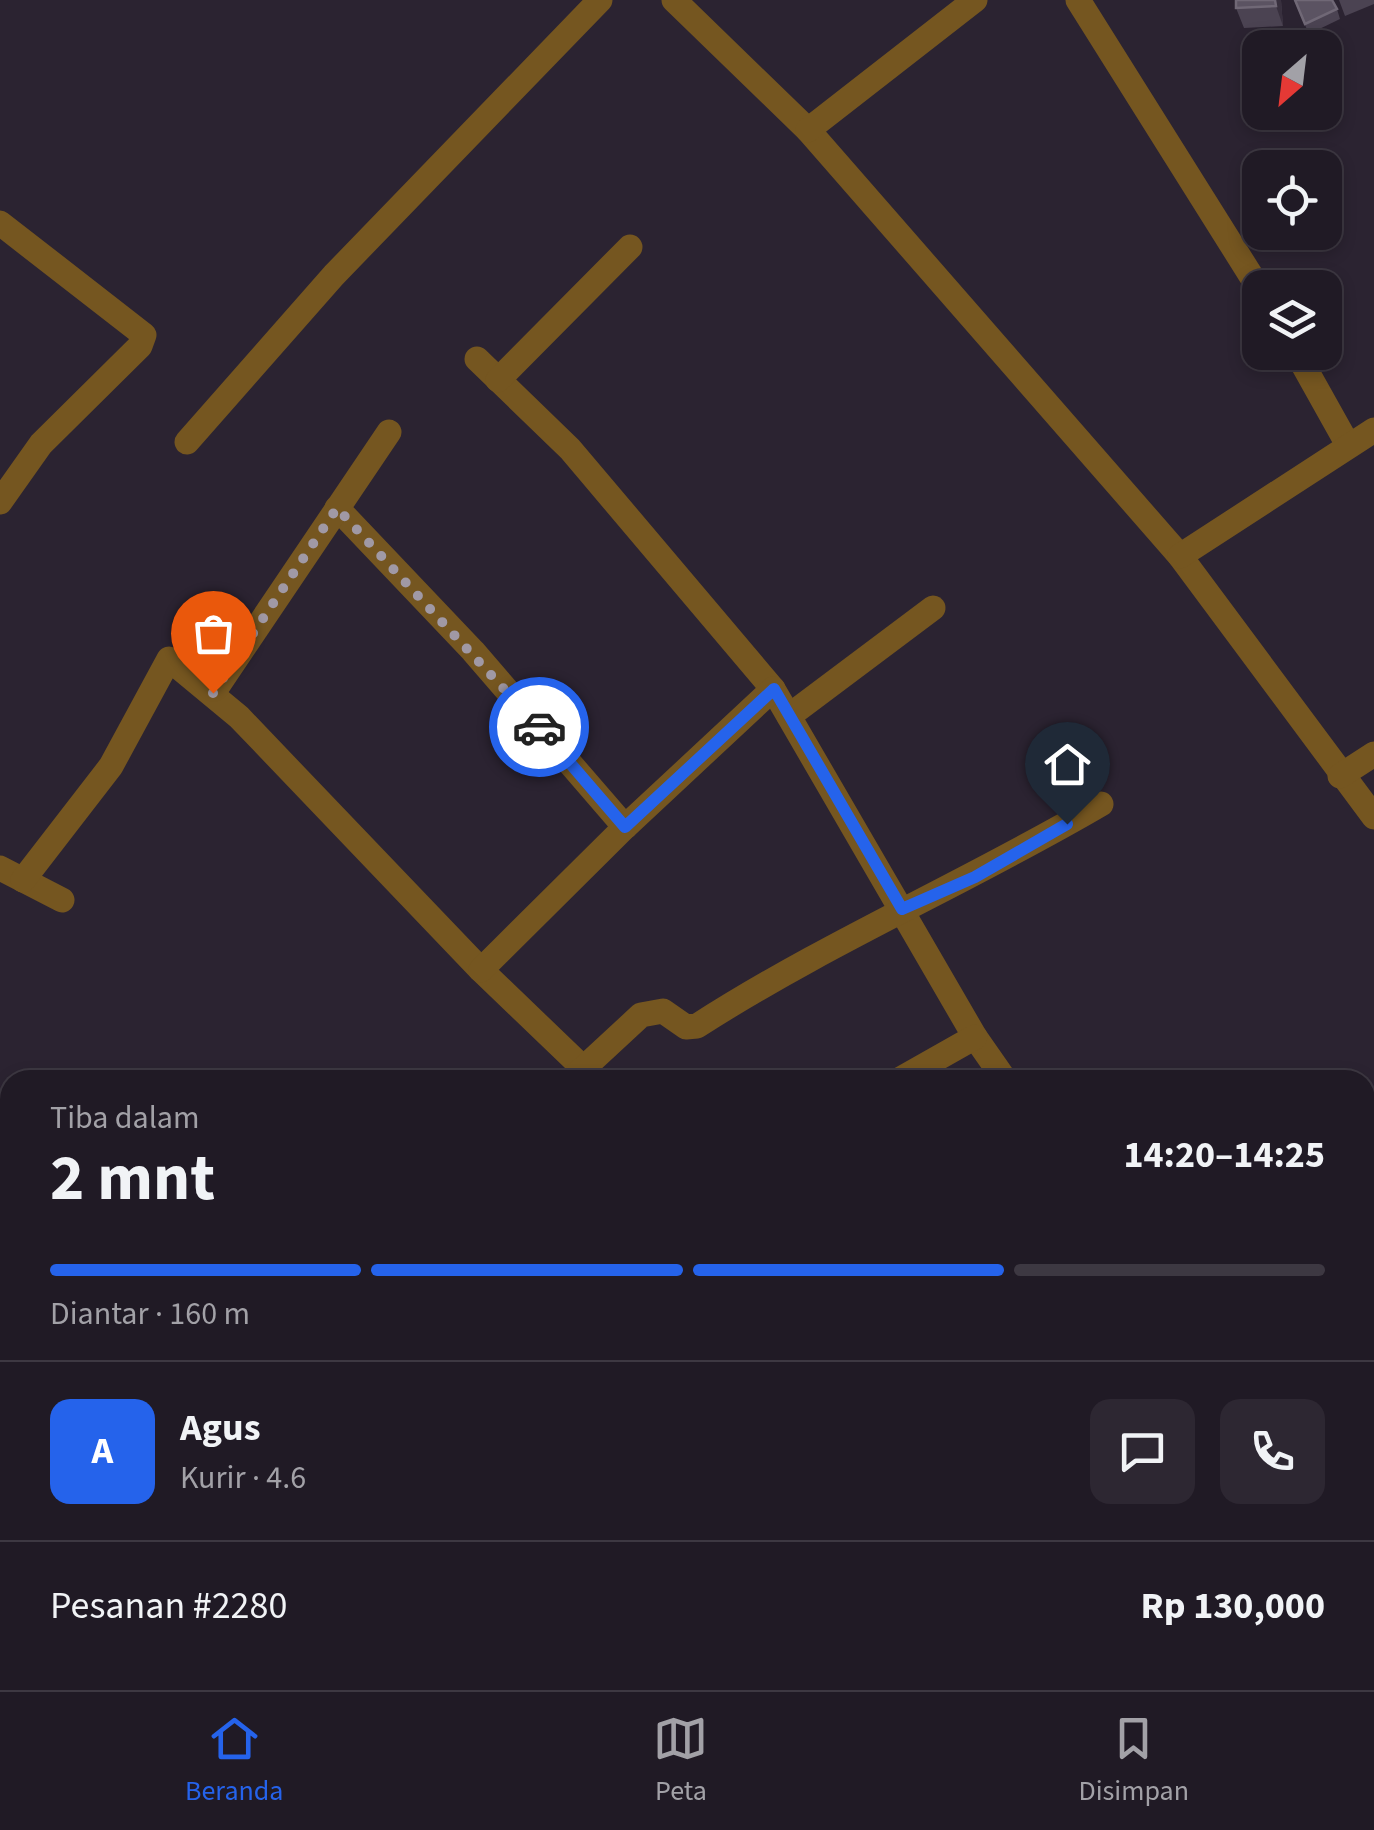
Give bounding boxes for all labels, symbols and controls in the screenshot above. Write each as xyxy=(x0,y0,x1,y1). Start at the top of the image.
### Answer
north arrow xyxy=(1242,30,1342,130)
map controls xyxy=(1242,30,1342,370)
button: locate xyxy=(1242,150,1342,250)
button: layers xyxy=(1242,270,1342,370)
pin xyxy=(171,591,256,694)
icon: bag xyxy=(186,606,241,661)
courier xyxy=(489,677,589,777)
icon: car xyxy=(512,700,567,755)
pin xyxy=(1025,722,1110,825)
icon: home xyxy=(1040,737,1095,792)
text: Tiba dalam xyxy=(50,1095,200,1141)
text: 14:20–14:25 xyxy=(1123,1128,1325,1182)
text: 2 mnt xyxy=(50,1132,215,1225)
text: Diantar · 160 m xyxy=(50,1291,250,1337)
button: chat xyxy=(1090,1399,1195,1504)
button: phone xyxy=(1220,1399,1325,1504)
text: Agus xyxy=(180,1401,260,1455)
text: A xyxy=(92,1424,113,1478)
text: Kurir · 4.6 xyxy=(180,1455,306,1501)
text: Pesanan #2280 xyxy=(50,1579,287,1633)
text: Rp 130,000 xyxy=(1141,1579,1325,1633)
tab: Beranda xyxy=(185,1711,283,1811)
tab: Peta xyxy=(653,1711,708,1811)
tab: Disimpan xyxy=(1078,1711,1189,1811)

